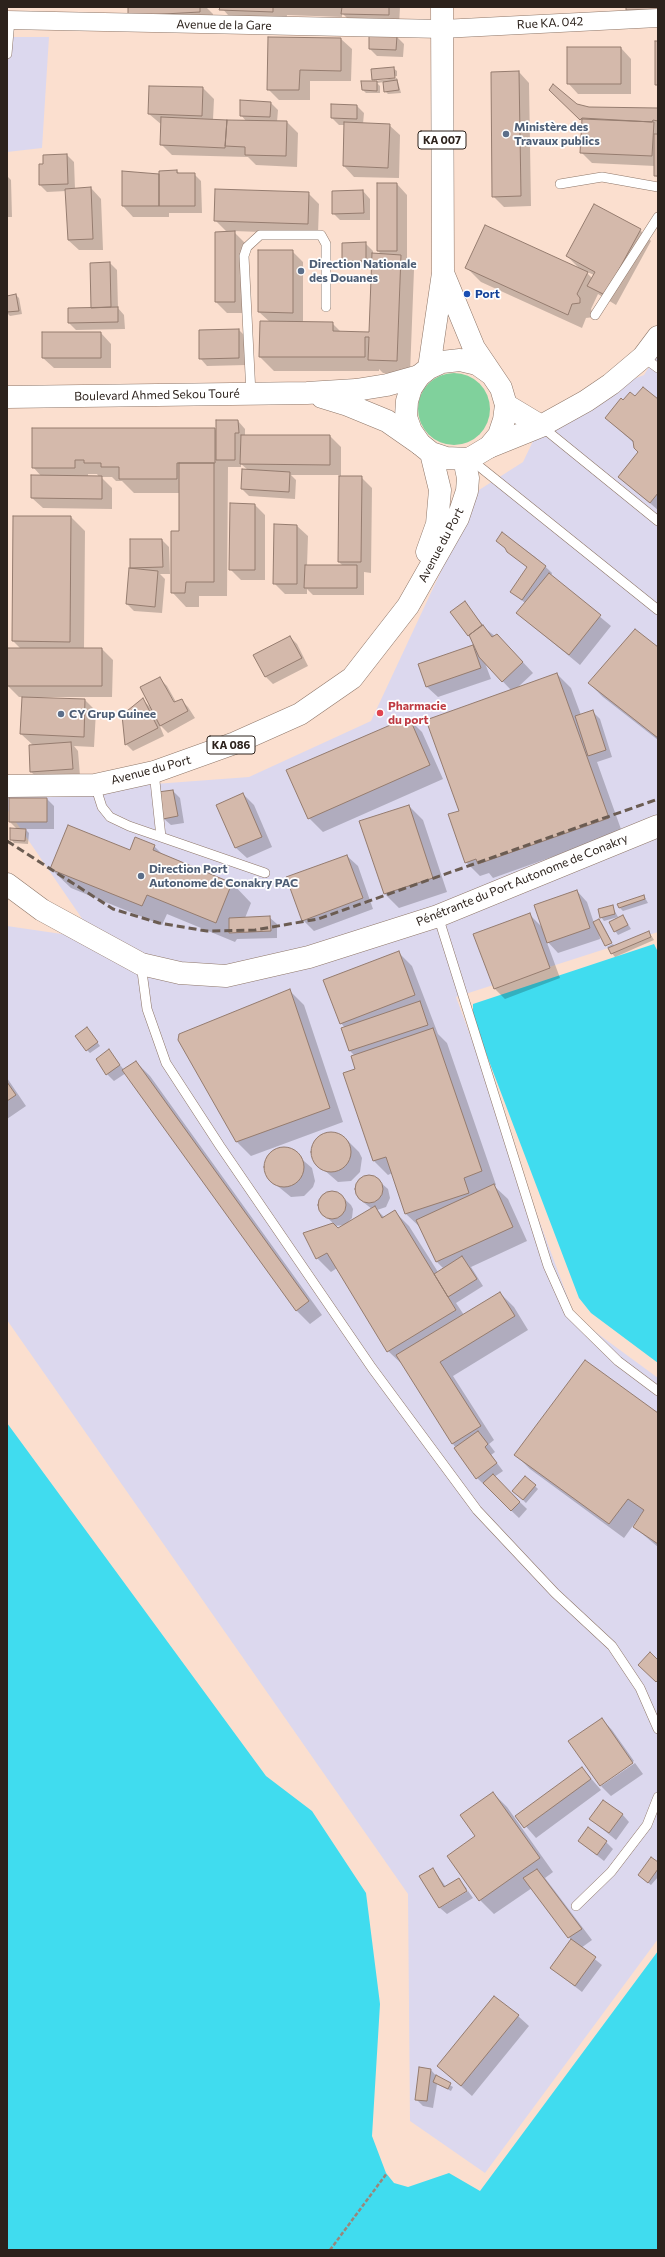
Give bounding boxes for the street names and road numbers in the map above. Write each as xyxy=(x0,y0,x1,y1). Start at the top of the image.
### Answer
street label: Rue KA. 042 xyxy=(517,14,583,32)
street label: Avenue de la Gare xyxy=(176,17,272,33)
road number: KA 007 xyxy=(418,131,466,149)
street label: Boulevard Ahmed Sekou Touré xyxy=(74,386,240,404)
street label: Avenue du Port xyxy=(415,505,467,585)
road number: KA 086 xyxy=(207,736,255,754)
street label: Avenue du Port xyxy=(109,752,193,788)
street label: Pénétrante du Port Autonome de Conakry xyxy=(414,831,630,929)

